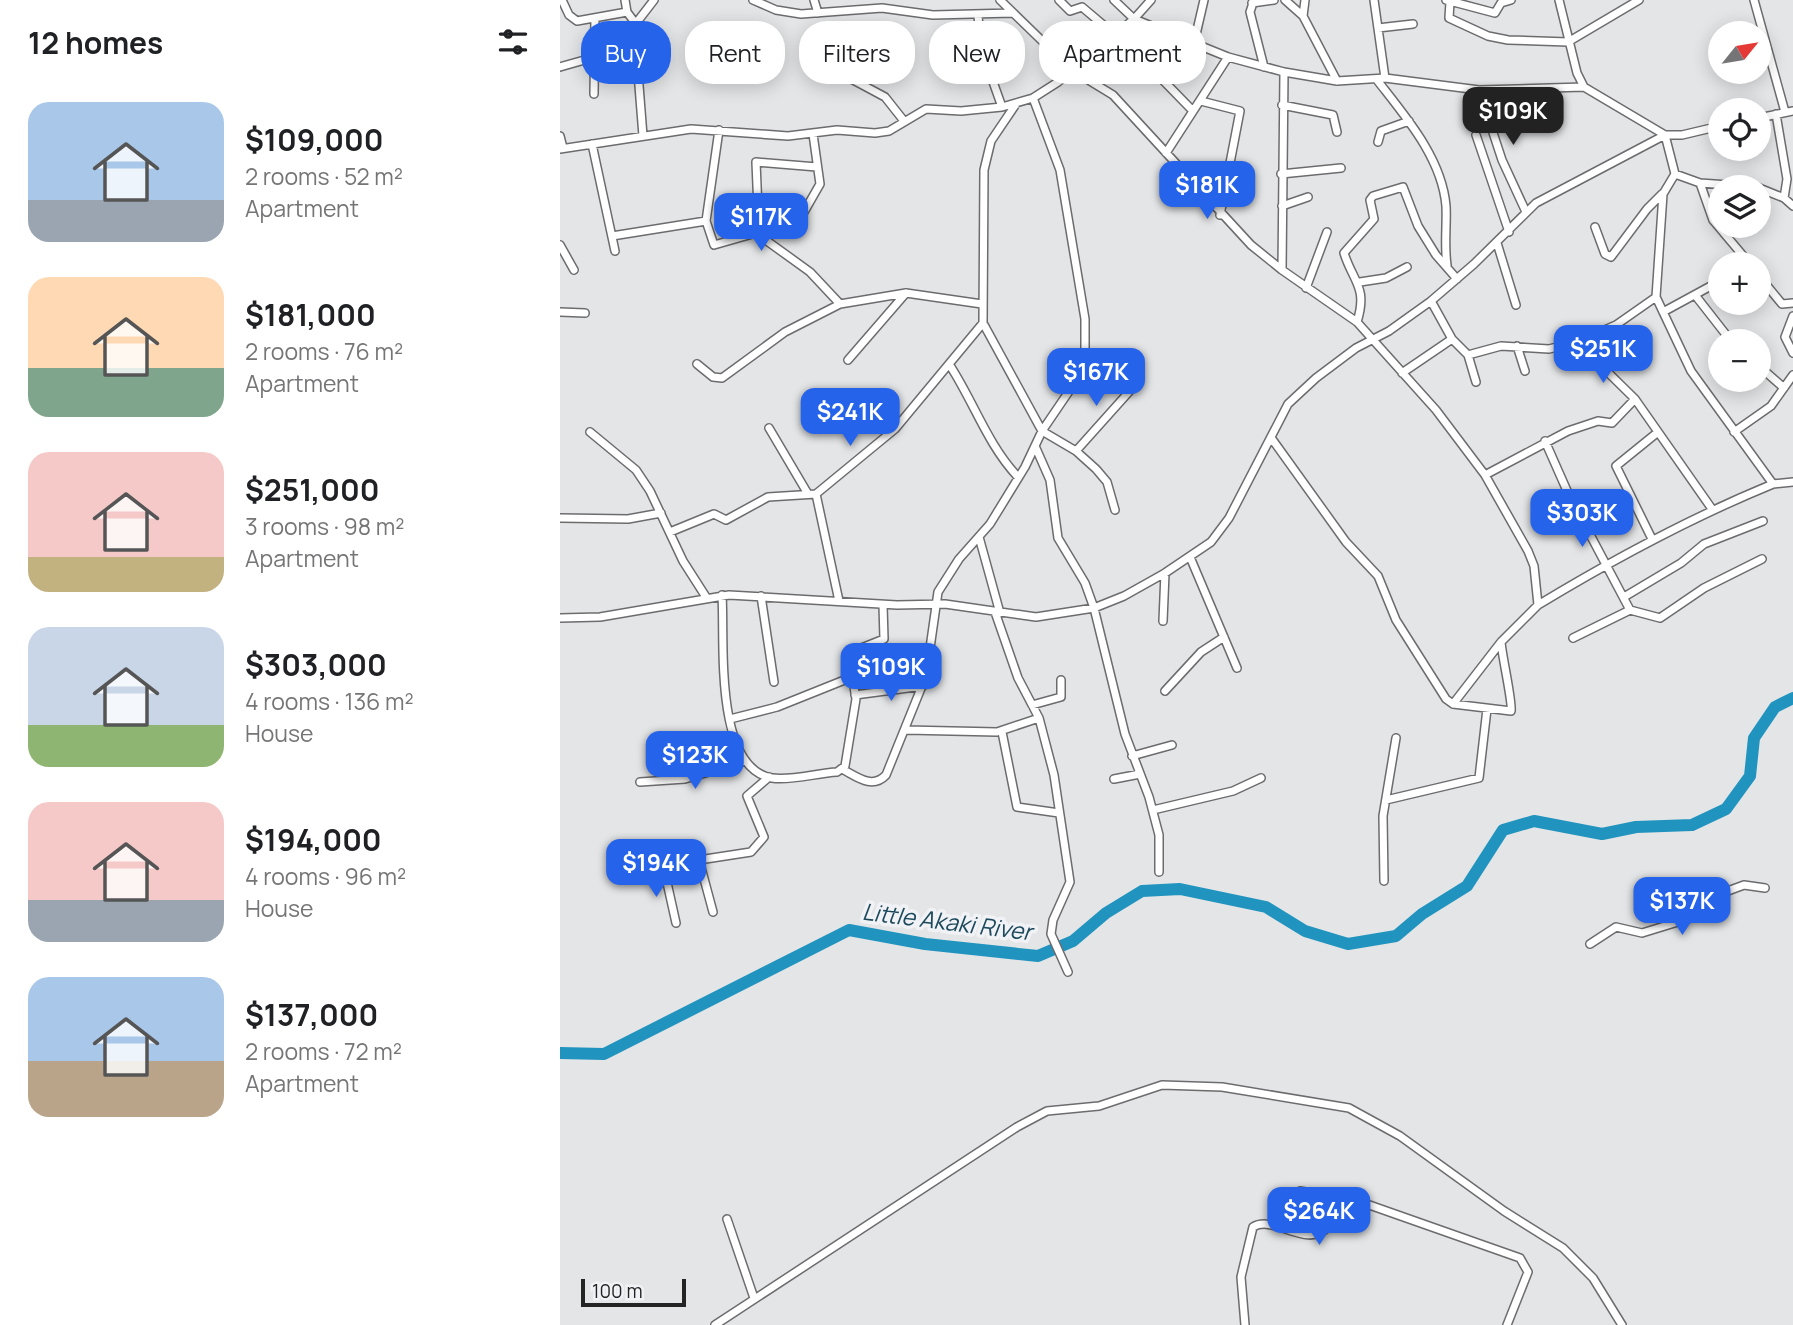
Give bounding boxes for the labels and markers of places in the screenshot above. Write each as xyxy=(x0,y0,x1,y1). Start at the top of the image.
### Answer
pin: $109K xyxy=(1464,88,1562,147)
pin: $181K xyxy=(1158,162,1256,221)
pin: $117K xyxy=(712,194,810,253)
pin: $251K xyxy=(1554,326,1652,385)
pin: $167K xyxy=(1047,348,1145,408)
pin: $241K xyxy=(801,388,899,448)
pin: $303K xyxy=(1533,490,1631,549)
pin: $109K xyxy=(842,644,940,703)
pin: $123K xyxy=(646,732,744,791)
pin: $194K xyxy=(607,839,705,899)
pin: $137K xyxy=(1633,878,1731,937)
pin: $264K xyxy=(1270,1188,1368,1247)

